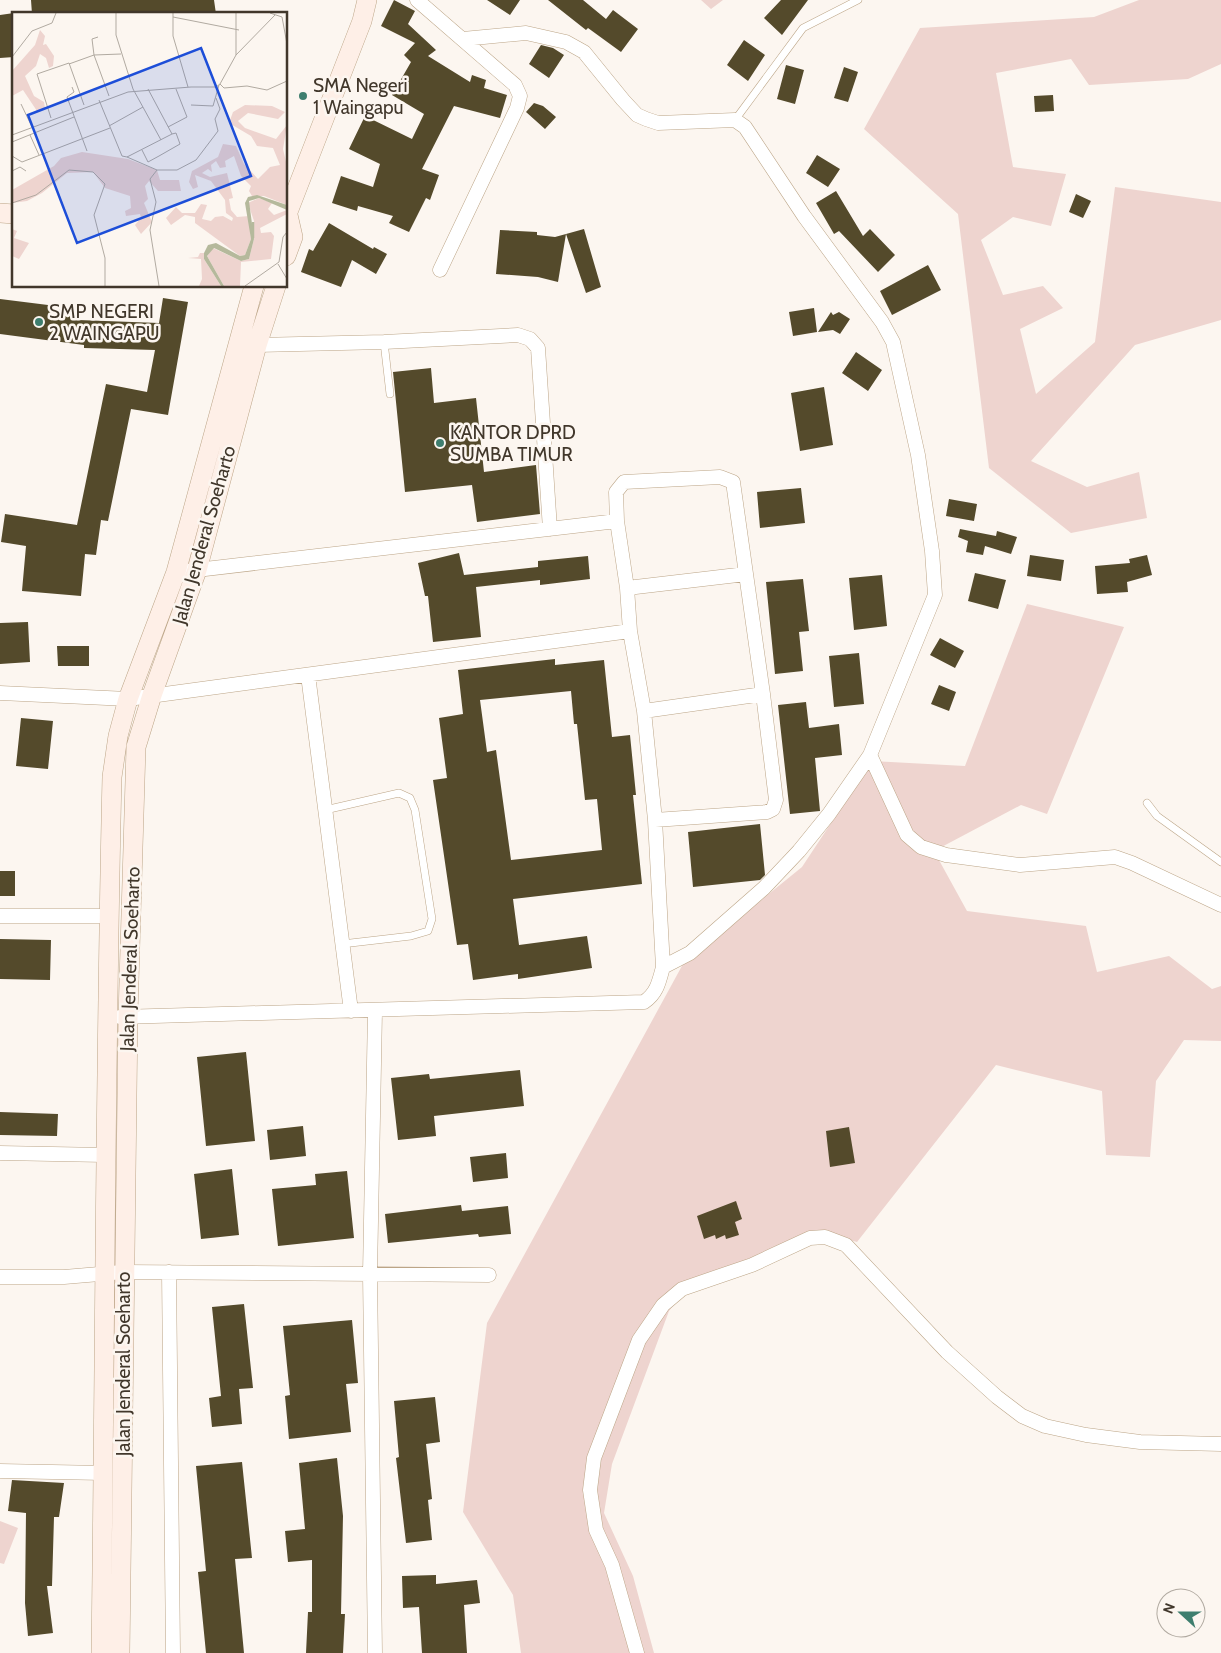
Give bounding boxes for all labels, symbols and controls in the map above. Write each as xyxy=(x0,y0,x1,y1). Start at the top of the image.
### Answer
inset map xyxy=(12,12,288,288)
place label: SMA Negeri 1 Waingapu xyxy=(313,74,408,119)
marker: SMA Negeri 1 Waingapu xyxy=(297,90,309,102)
place label: SMP NEGERI 2 WAINGAPU xyxy=(49,300,160,345)
marker: SMP NEGERI 2 WAINGAPU xyxy=(33,316,45,328)
place label: KANTOR DPRD SUMBA TIMUR xyxy=(450,421,576,466)
marker: KANTOR DPRD SUMBA TIMUR xyxy=(434,437,446,449)
street label: Jalan Jenderal Soeharto xyxy=(167,443,241,628)
street label: Jalan Jenderal Soeharto xyxy=(115,866,145,1053)
street label: Jalan Jenderal Soeharto xyxy=(112,1272,135,1457)
north arrow xyxy=(1156,1588,1206,1638)
text: N xyxy=(1159,1600,1179,1616)

